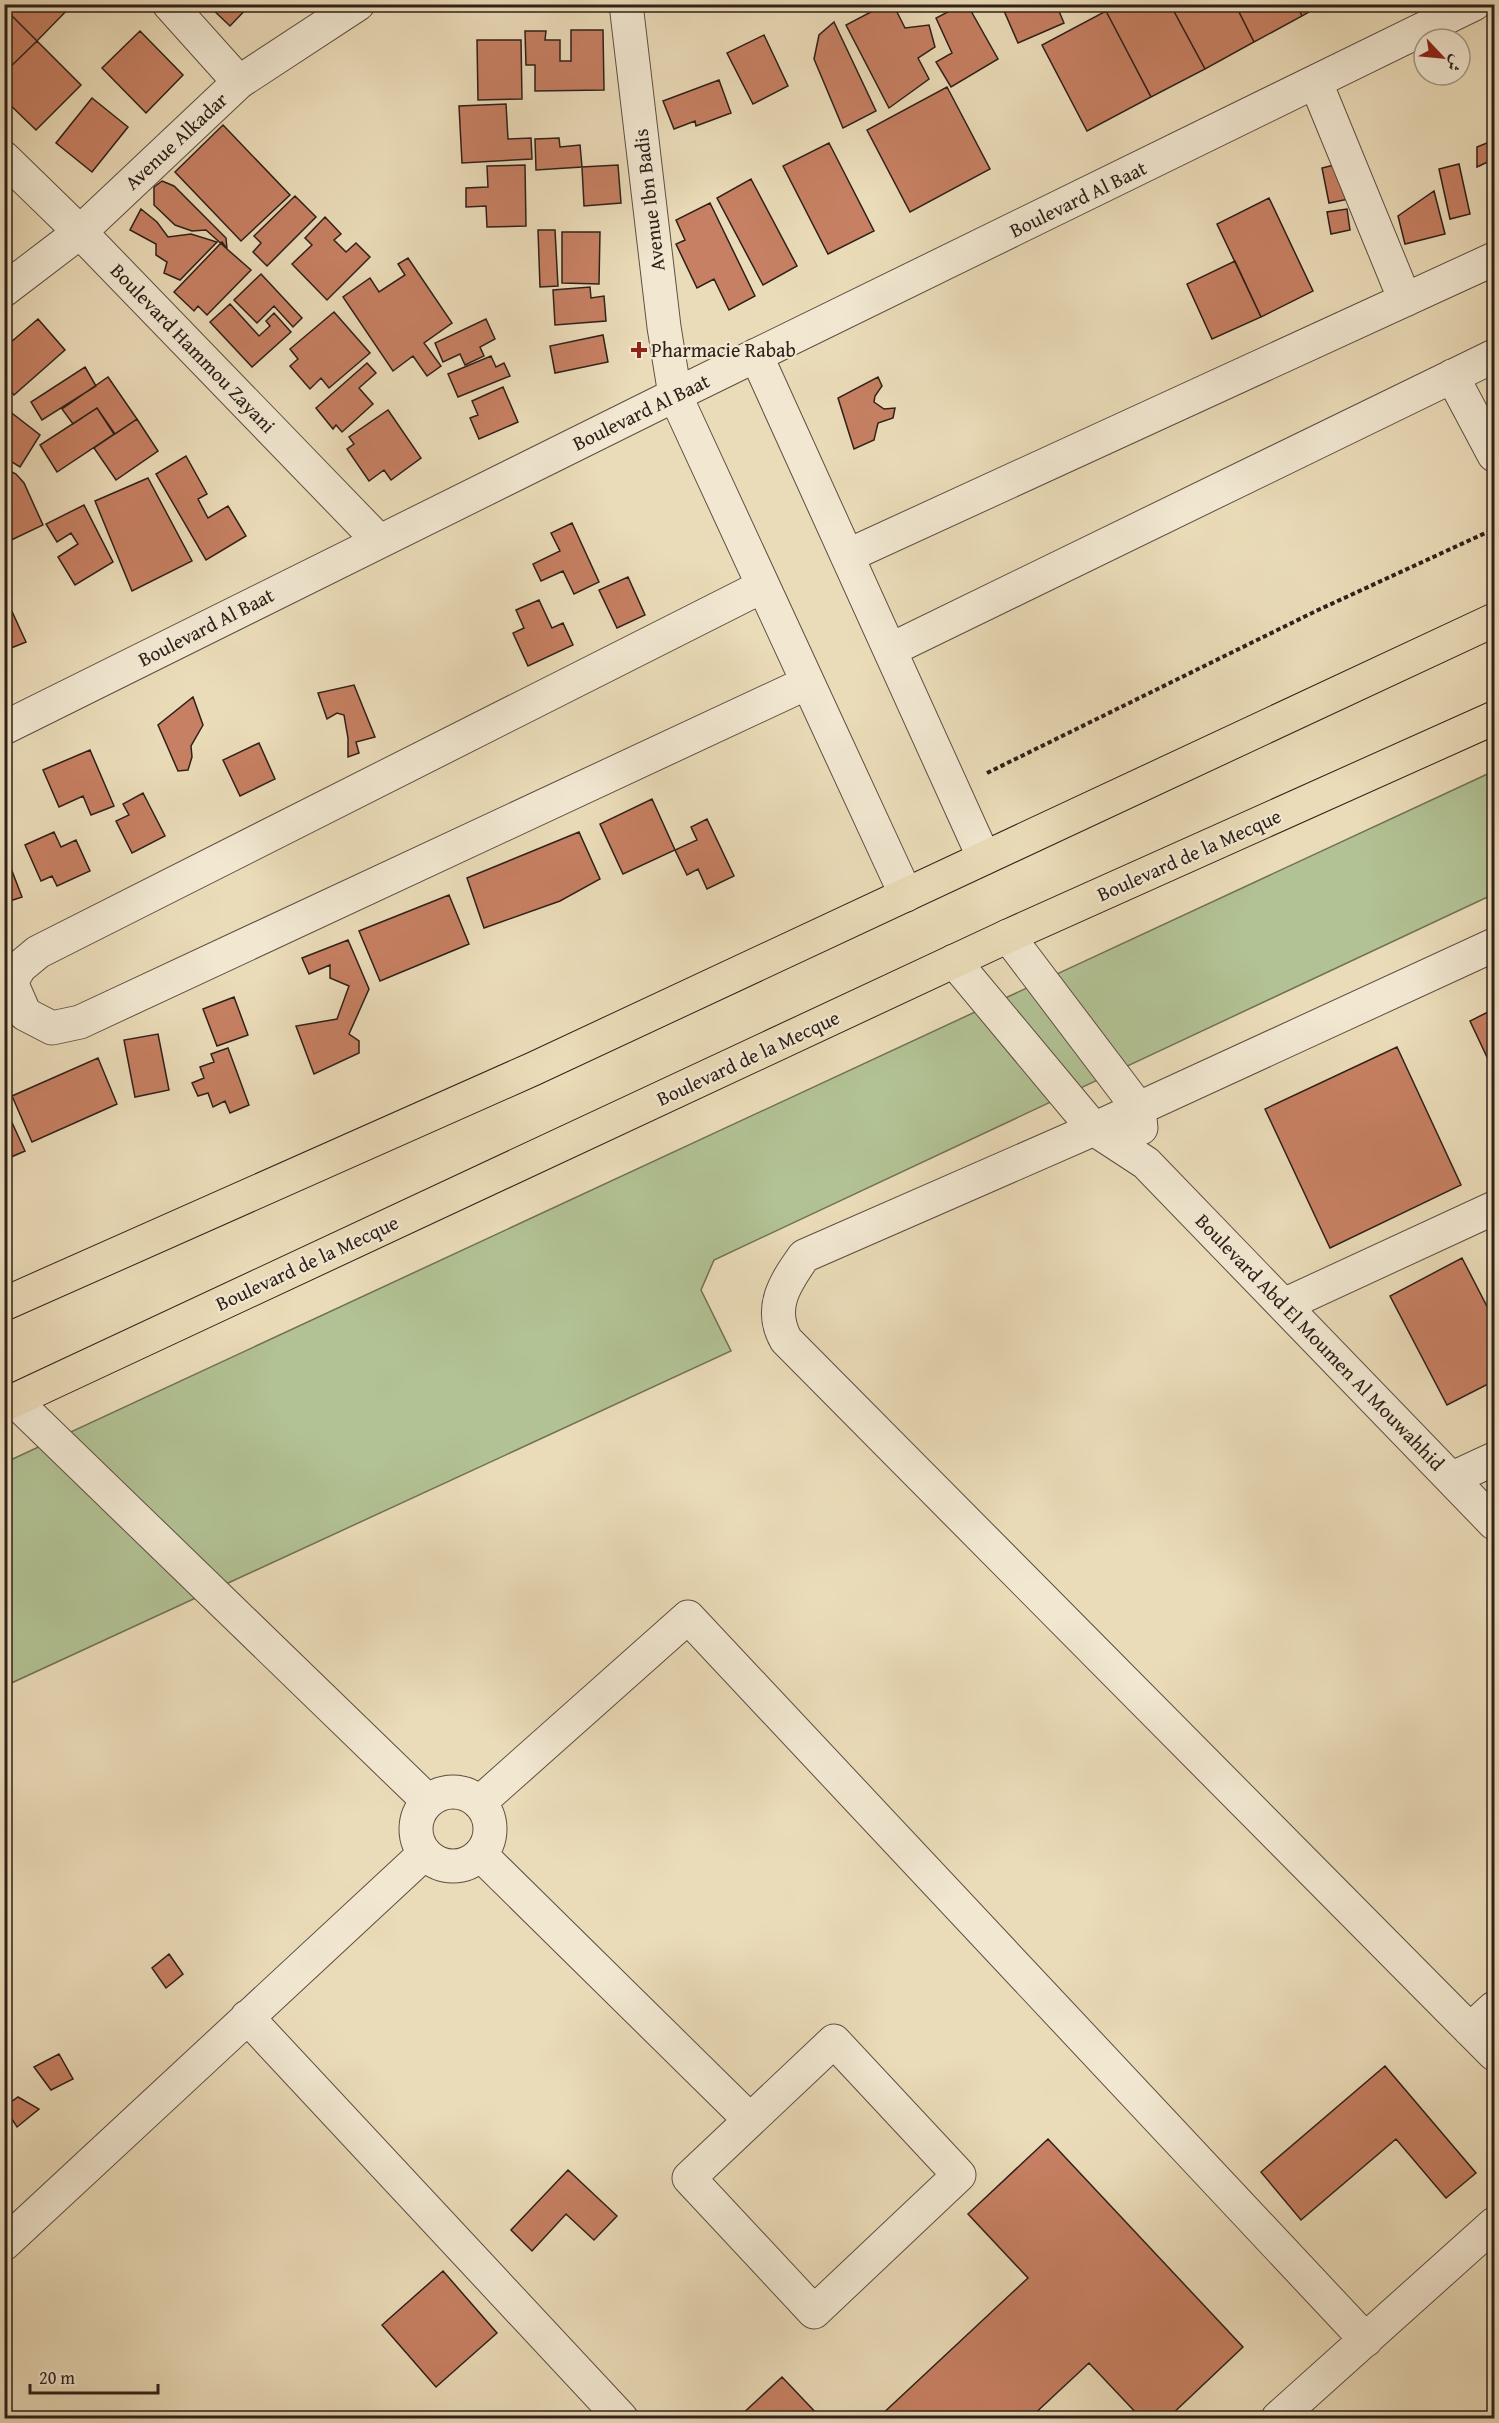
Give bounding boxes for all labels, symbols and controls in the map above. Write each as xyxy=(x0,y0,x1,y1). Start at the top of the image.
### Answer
north arrow xyxy=(1412,27,1472,87)
text: ش xyxy=(1441,51,1470,76)
street label: Avenue Alkadar xyxy=(118,85,234,196)
street label: Avenue Ibn Badis xyxy=(625,127,672,273)
street label: Boulevard Al Baat xyxy=(1004,153,1151,244)
street label: Boulevard Hammou Zayani xyxy=(104,256,283,439)
place label: Pharmacie Rabab xyxy=(651,335,796,364)
marker: Pharmacie Rabab xyxy=(632,343,646,357)
street label: Boulevard Al Baat xyxy=(567,366,714,457)
street label: Boulevard Al Baat xyxy=(133,580,279,673)
street label: Boulevard de la Mecque xyxy=(1092,801,1286,908)
street label: Boulevard de la Mecque xyxy=(652,1002,844,1113)
street label: Boulevard de la Mecque xyxy=(211,1207,403,1318)
street label: Boulevard Abd El Moumen Al Mouwahhid xyxy=(1189,1207,1452,1477)
scale bar xyxy=(30,2357,158,2395)
text: 20 m xyxy=(39,2364,75,2391)

